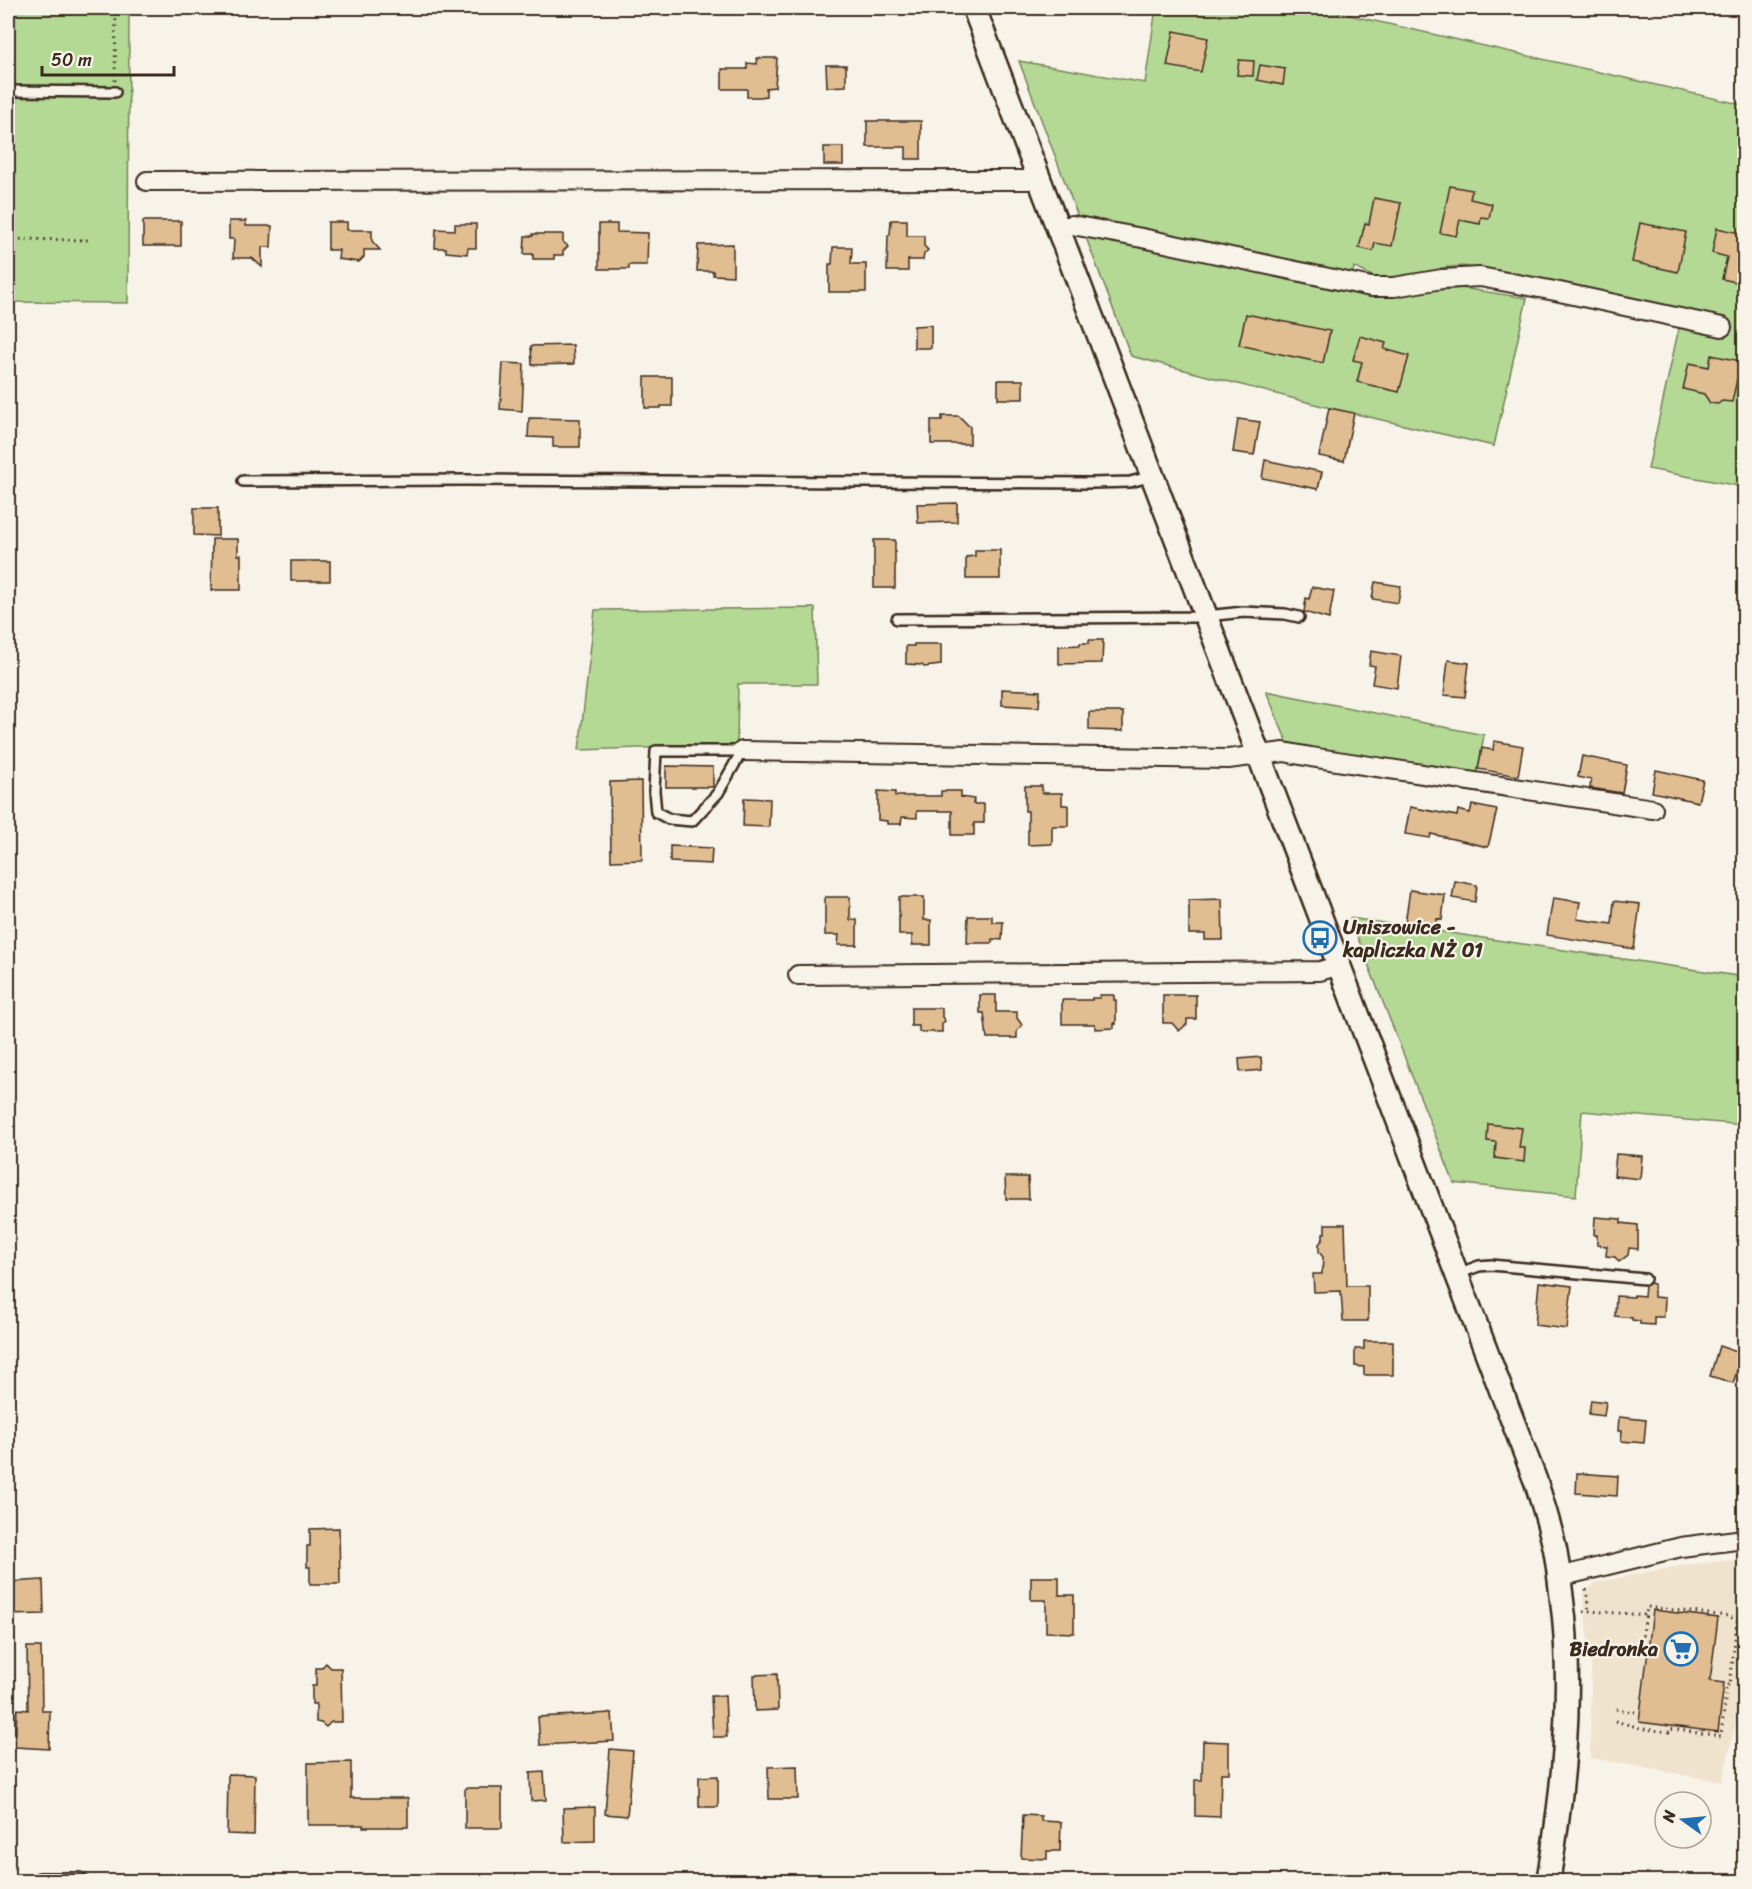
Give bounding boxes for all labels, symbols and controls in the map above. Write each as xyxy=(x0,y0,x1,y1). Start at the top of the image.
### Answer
scale bar xyxy=(42,39,174,77)
text: 50 m xyxy=(51,44,92,76)
place label: Uniszowice - kapliczka NŻ 01 xyxy=(1342,910,1483,968)
bus stop icon: Uniszowice - kapliczka NŻ 01 xyxy=(1302,920,1338,956)
supermarket icon: Biedronka xyxy=(1663,1631,1699,1667)
place label: Biedronka xyxy=(1569,1632,1658,1667)
north arrow xyxy=(1653,1790,1713,1850)
text: N xyxy=(1653,1806,1685,1826)

